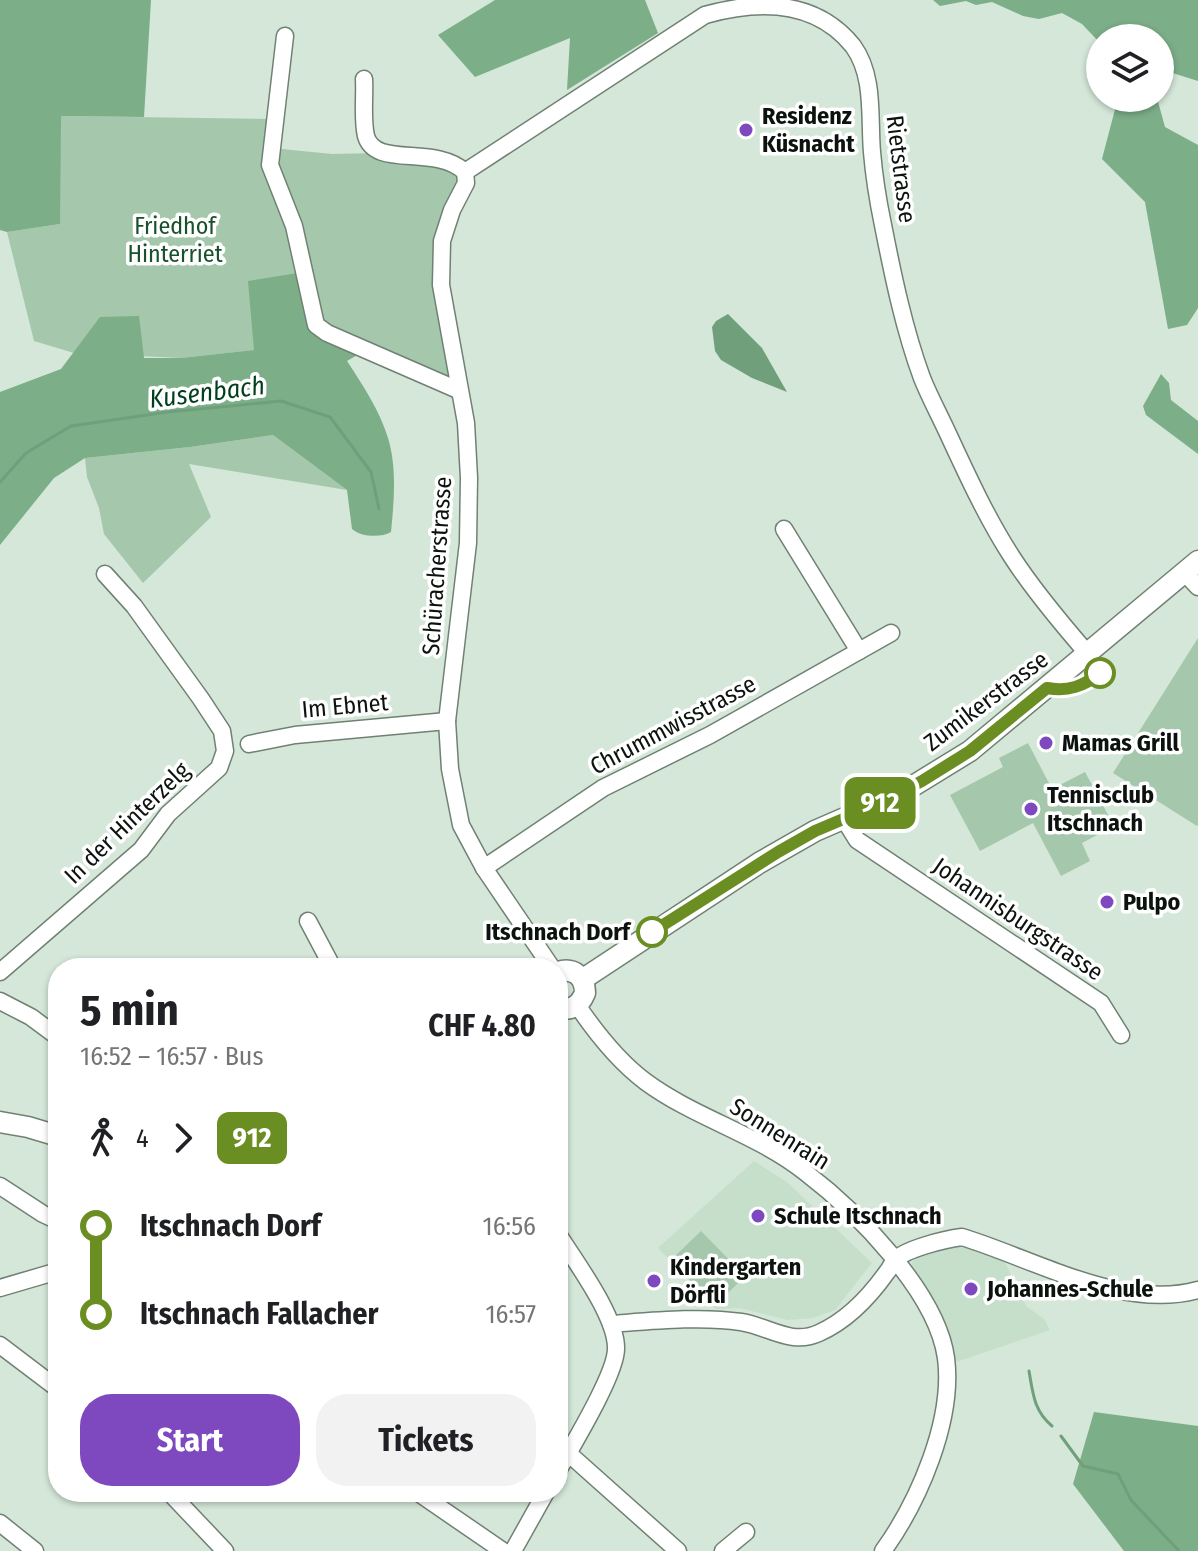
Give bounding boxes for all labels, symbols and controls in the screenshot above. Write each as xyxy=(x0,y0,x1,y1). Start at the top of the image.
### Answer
map controls xyxy=(1086,24,1174,112)
button: layers xyxy=(1086,24,1174,112)
place label: Residenz Küsnacht xyxy=(762,102,855,158)
street label: Rietstrasse xyxy=(881,114,921,224)
marker: Residenz Küsnacht xyxy=(737,121,755,139)
park label: Friedhof Hinterriet xyxy=(127,212,223,268)
water label: Kusenbach xyxy=(148,370,266,415)
street label: Schüracherstrasse xyxy=(417,476,457,656)
street label: Zumikerstrasse xyxy=(918,645,1054,757)
unlabelled marker xyxy=(1085,658,1115,688)
street label: Chrummwisstrasse xyxy=(585,670,761,780)
street label: Im Ebnet xyxy=(301,688,390,724)
place label: Mamas Grill xyxy=(1062,729,1180,757)
marker: Mamas Grill xyxy=(1037,734,1055,752)
street label: In der Hinterzelg xyxy=(59,756,196,890)
line badge: 912 xyxy=(834,777,926,829)
place label: Tennisclub Itschnach xyxy=(1047,781,1154,837)
text: 912 xyxy=(861,786,899,819)
marker: Tennisclub Itschnach xyxy=(1022,800,1040,818)
street label: Johannisburgstrasse xyxy=(928,852,1108,986)
place label: Pulpo xyxy=(1123,888,1181,916)
marker: Pulpo xyxy=(1098,893,1116,911)
marker: Itschnach Dorf xyxy=(637,917,667,947)
place label: Itschnach Dorf xyxy=(485,918,632,946)
text: 5 min xyxy=(80,984,179,1037)
text: CHF 4.80 xyxy=(428,1008,536,1044)
text: 16:52 – 16:57 · Bus xyxy=(80,1041,264,1072)
street label: Sonnenrain xyxy=(725,1092,835,1176)
icon: walk xyxy=(80,1116,124,1160)
icon: forward xyxy=(161,1116,205,1160)
text: 912 xyxy=(233,1121,271,1154)
text: 4 xyxy=(136,1123,149,1154)
place label: Schule Itschnach xyxy=(774,1202,942,1230)
marker: Schule Itschnach xyxy=(749,1207,767,1225)
text: Itschnach Dorf xyxy=(140,1208,321,1244)
text: 16:56 xyxy=(483,1211,536,1242)
place label: Kindergarten Dörfli xyxy=(670,1253,801,1309)
marker: Kindergarten Dörfli xyxy=(645,1272,663,1290)
place label: Johannes-Schule xyxy=(986,1275,1154,1303)
marker: Johannes-Schule xyxy=(962,1280,980,1298)
text: Itschnach Fallacher xyxy=(140,1296,378,1332)
text: 16:57 xyxy=(485,1299,536,1330)
button: Start xyxy=(80,1394,300,1486)
button: Tickets xyxy=(316,1394,536,1486)

